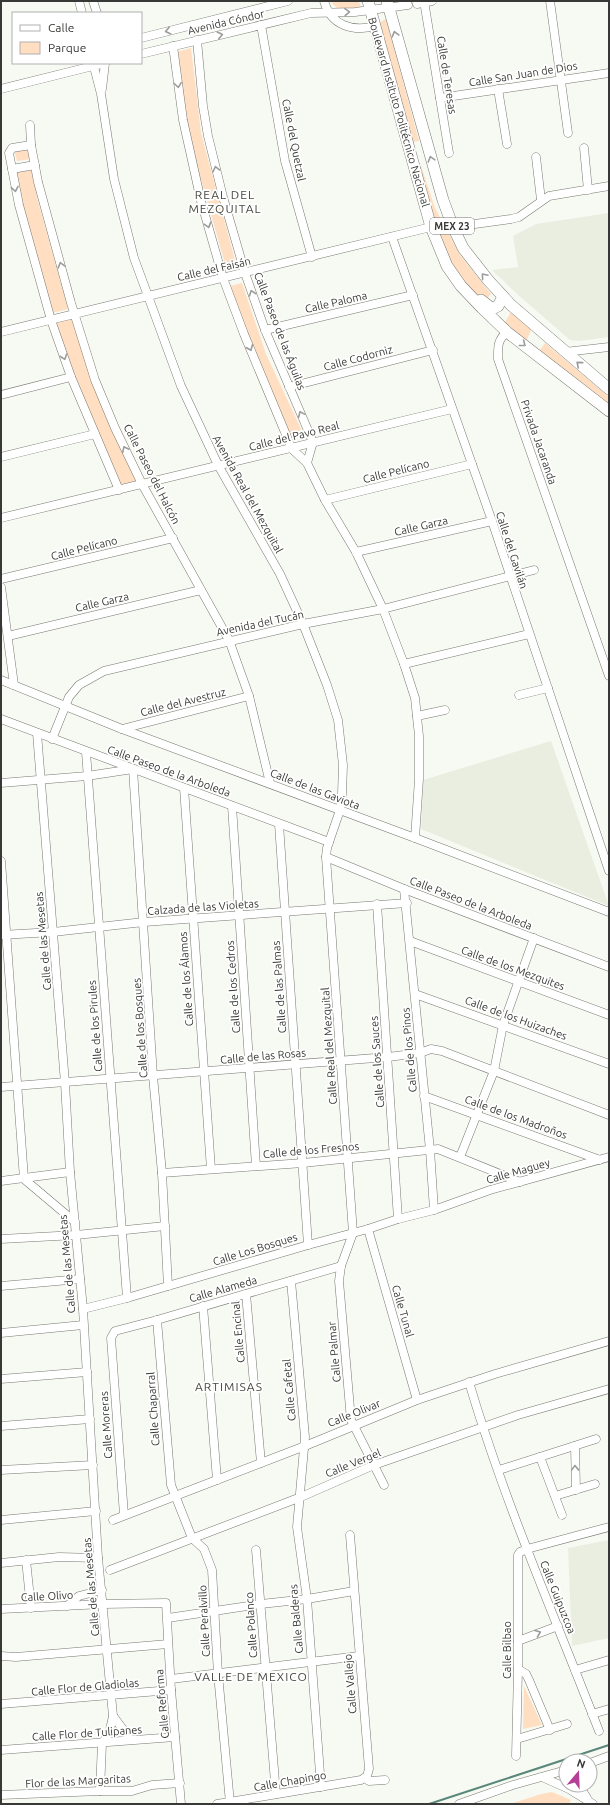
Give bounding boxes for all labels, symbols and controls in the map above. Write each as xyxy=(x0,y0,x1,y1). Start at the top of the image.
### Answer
street label: Avenida Cóndor xyxy=(186,7,266,37)
one-way arrow xyxy=(344,8,350,16)
legend xyxy=(12,12,142,64)
street label: Boulevard Instituto Politécnico Nacional xyxy=(366,16,432,208)
text: Calle xyxy=(48,21,74,34)
one-way arrow xyxy=(165,26,172,35)
one-way arrow xyxy=(391,30,400,37)
one-way arrow xyxy=(216,31,223,39)
street label: Calle de Teresas xyxy=(435,35,459,115)
text: Parque xyxy=(48,41,86,54)
street label: Calle San Juan de Dios xyxy=(468,59,578,89)
one-way arrow xyxy=(173,81,182,88)
street label: Calle del Quetzal xyxy=(280,98,308,182)
one-way arrow xyxy=(427,155,436,162)
one-way arrow xyxy=(212,165,221,172)
one-way arrow xyxy=(11,185,19,192)
district label: REAL DEL MEZQUITAL xyxy=(188,188,262,215)
road number: MEX 23 xyxy=(430,218,474,234)
one-way arrow xyxy=(203,222,212,229)
street label: Calle del Faisán xyxy=(176,255,252,283)
one-way arrow xyxy=(57,262,66,269)
street label: Calle Paseo de las Águilas xyxy=(252,270,309,392)
one-way arrow xyxy=(482,273,489,280)
street label: Calle Paloma xyxy=(304,289,368,315)
one-way arrow xyxy=(249,290,257,297)
one-way arrow xyxy=(518,339,525,346)
street label: Calle Codorniz xyxy=(322,343,394,373)
one-way arrow xyxy=(245,345,253,352)
one-way arrow xyxy=(59,353,67,360)
one-way arrow xyxy=(577,362,584,369)
street label: Privada Jacaranda xyxy=(519,398,559,486)
one-way arrow xyxy=(298,410,306,418)
street label: Calle del Pavo Real xyxy=(248,419,340,453)
street label: Calle Paseo del Halcón xyxy=(122,422,182,526)
street label: Avenida Real del Mezquital xyxy=(211,433,285,555)
one-way arrow xyxy=(123,445,130,453)
street label: Calle Pelícano xyxy=(361,457,431,485)
street label: Calle del Gavilán xyxy=(494,510,530,590)
street label: Calle Garza xyxy=(393,514,449,538)
street label: Calle Pelícano xyxy=(49,534,119,562)
street label: Calle Garza xyxy=(74,590,130,614)
street label: Avenida del Tucán xyxy=(215,608,305,638)
street label: Calle del Avestruz xyxy=(139,686,227,718)
street label: Calle Paseo de la Arboleda xyxy=(106,743,232,799)
street label: Calle de las Gaviota xyxy=(268,766,362,812)
street label: Calle Paseo de la Arboleda xyxy=(408,874,534,932)
street label: Calle de las Mesetas xyxy=(33,891,53,991)
street label: Calzada de las Violetas xyxy=(147,897,259,917)
street label: Calle de los Álamos xyxy=(176,931,195,1027)
street label: Calle de los Cedros xyxy=(224,940,242,1034)
street label: Calle de las Palmas xyxy=(270,940,288,1034)
street label: Calle de los Mezquites xyxy=(459,944,567,992)
street label: Calle de los Bosques xyxy=(131,977,149,1078)
street label: Calle de los Pirules xyxy=(86,980,104,1072)
street label: Calle Real del Mezquital xyxy=(319,987,339,1105)
street label: Calle de los Huizaches xyxy=(463,994,569,1042)
street label: Calle de los Pinos xyxy=(399,1007,419,1093)
street label: Calle de los Sauces xyxy=(368,1015,386,1108)
street label: Calle de las Rosas xyxy=(220,1046,307,1066)
street label: Calle de los Madroños xyxy=(463,1093,569,1141)
street label: Calle de los Fresnos xyxy=(262,1140,360,1160)
street label: Calle Maguey xyxy=(485,1156,552,1186)
street label: Calle de las Mesetas xyxy=(57,1214,77,1314)
street label: Calle Los Bosques xyxy=(211,1230,299,1268)
street label: Calle Alameda xyxy=(188,1274,258,1304)
street label: Calle Tunal xyxy=(390,1284,416,1339)
street label: Calle Encinal xyxy=(229,1301,247,1363)
street label: Calle Palmar xyxy=(325,1320,343,1383)
street label: Calle Cafetal xyxy=(280,1358,298,1422)
street label: Calle Chaparral xyxy=(144,1371,162,1447)
district label: ARTIMISAS xyxy=(195,1380,263,1393)
street label: Calle Moreras xyxy=(98,1391,114,1459)
street label: Calle Olivar xyxy=(326,1397,383,1429)
street label: Calle Vergel xyxy=(323,1446,383,1480)
one-way arrow xyxy=(571,1465,579,1471)
street label: Calle de las Mesetas xyxy=(81,1537,101,1637)
street label: Calle Guipuzcoa xyxy=(538,1559,578,1635)
street label: Calle Balderas xyxy=(287,1584,305,1654)
street label: Calle Peralvillo xyxy=(196,1585,212,1657)
street label: Calle Olivo xyxy=(20,1589,74,1603)
street label: Calle Polanco xyxy=(243,1592,259,1658)
street label: Calle Bilbao xyxy=(501,1621,513,1679)
one-way arrow xyxy=(534,1630,541,1638)
street label: Calle Vallejo xyxy=(341,1654,359,1714)
street label: Calle Reforma xyxy=(153,1669,171,1739)
district label: VALLE DE MEXICO xyxy=(194,1670,308,1683)
street label: Calle Flor de Gladiolas xyxy=(31,1676,140,1698)
street label: Calle Flor de Tulipanes xyxy=(31,1723,143,1743)
north arrow xyxy=(558,1753,598,1793)
text: N xyxy=(575,1757,587,1771)
street label: Calle Chapingo xyxy=(253,1769,327,1793)
street label: Flor de las Margaritas xyxy=(25,1772,131,1790)

